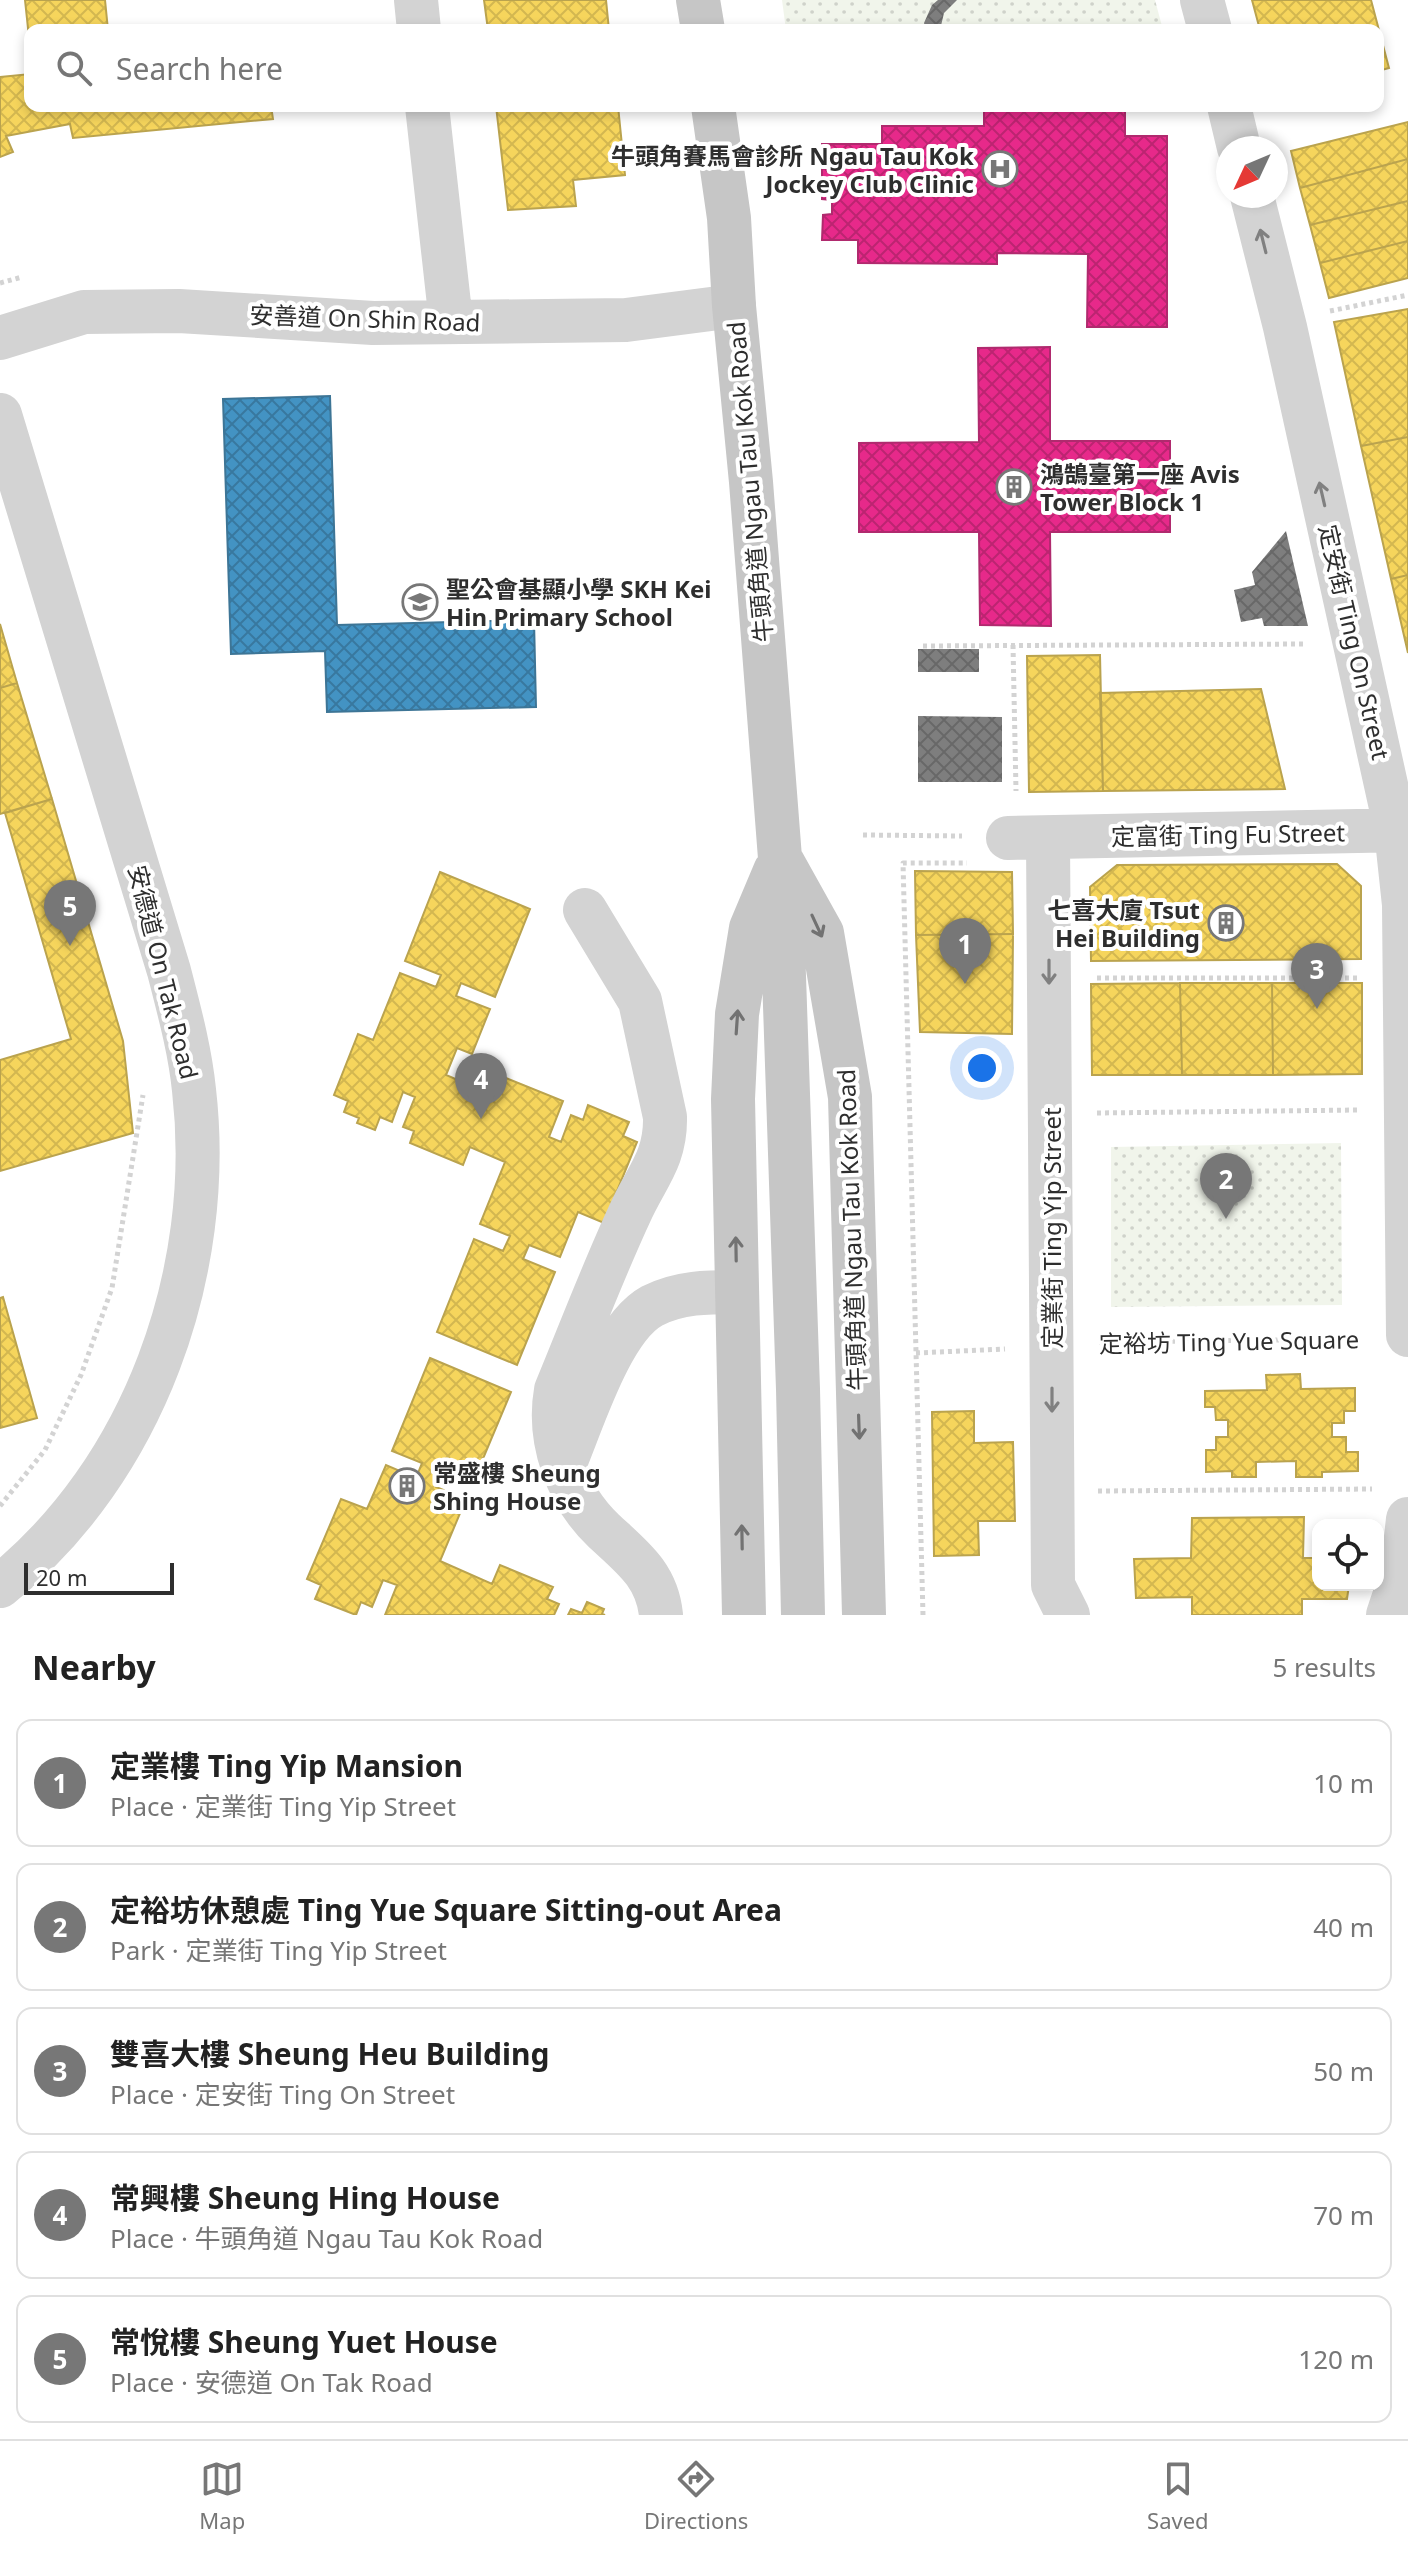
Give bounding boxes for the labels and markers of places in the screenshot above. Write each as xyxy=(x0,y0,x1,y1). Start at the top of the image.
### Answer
place label: 牛頭角賽馬會診所 Ngau Tau Kok Jockey Club Clinic xyxy=(611,139,974,200)
hospital icon: 牛頭角賽馬會診所 Ngau Tau Kok Jockey Club Clinic xyxy=(981,150,1019,188)
place label: 鴻鵠臺第一座 Avis Tower Block 1 xyxy=(1040,457,1240,518)
building icon: 鴻鵠臺第一座 Avis Tower Block 1 xyxy=(995,468,1033,506)
place label: 聖公會基顯小學 SKH Kei Hin Primary School xyxy=(446,572,711,633)
school or university icon: 聖公會基顯小學 SKH Kei Hin Primary School xyxy=(401,583,439,621)
pin: 5 xyxy=(44,880,96,946)
place label: 七喜大廈 Tsut Hei Building xyxy=(1047,893,1200,954)
building icon: 七喜大廈 Tsut Hei Building xyxy=(1207,904,1245,942)
pin: 1 xyxy=(939,918,991,984)
pin: 3 xyxy=(1291,943,1343,1009)
pin: 4 xyxy=(455,1053,507,1119)
pin: 2 xyxy=(1200,1153,1252,1219)
place label: 常盛樓 Sheung Shing House xyxy=(433,1456,601,1517)
building icon: 常盛樓 Sheung Shing House xyxy=(388,1467,426,1505)

